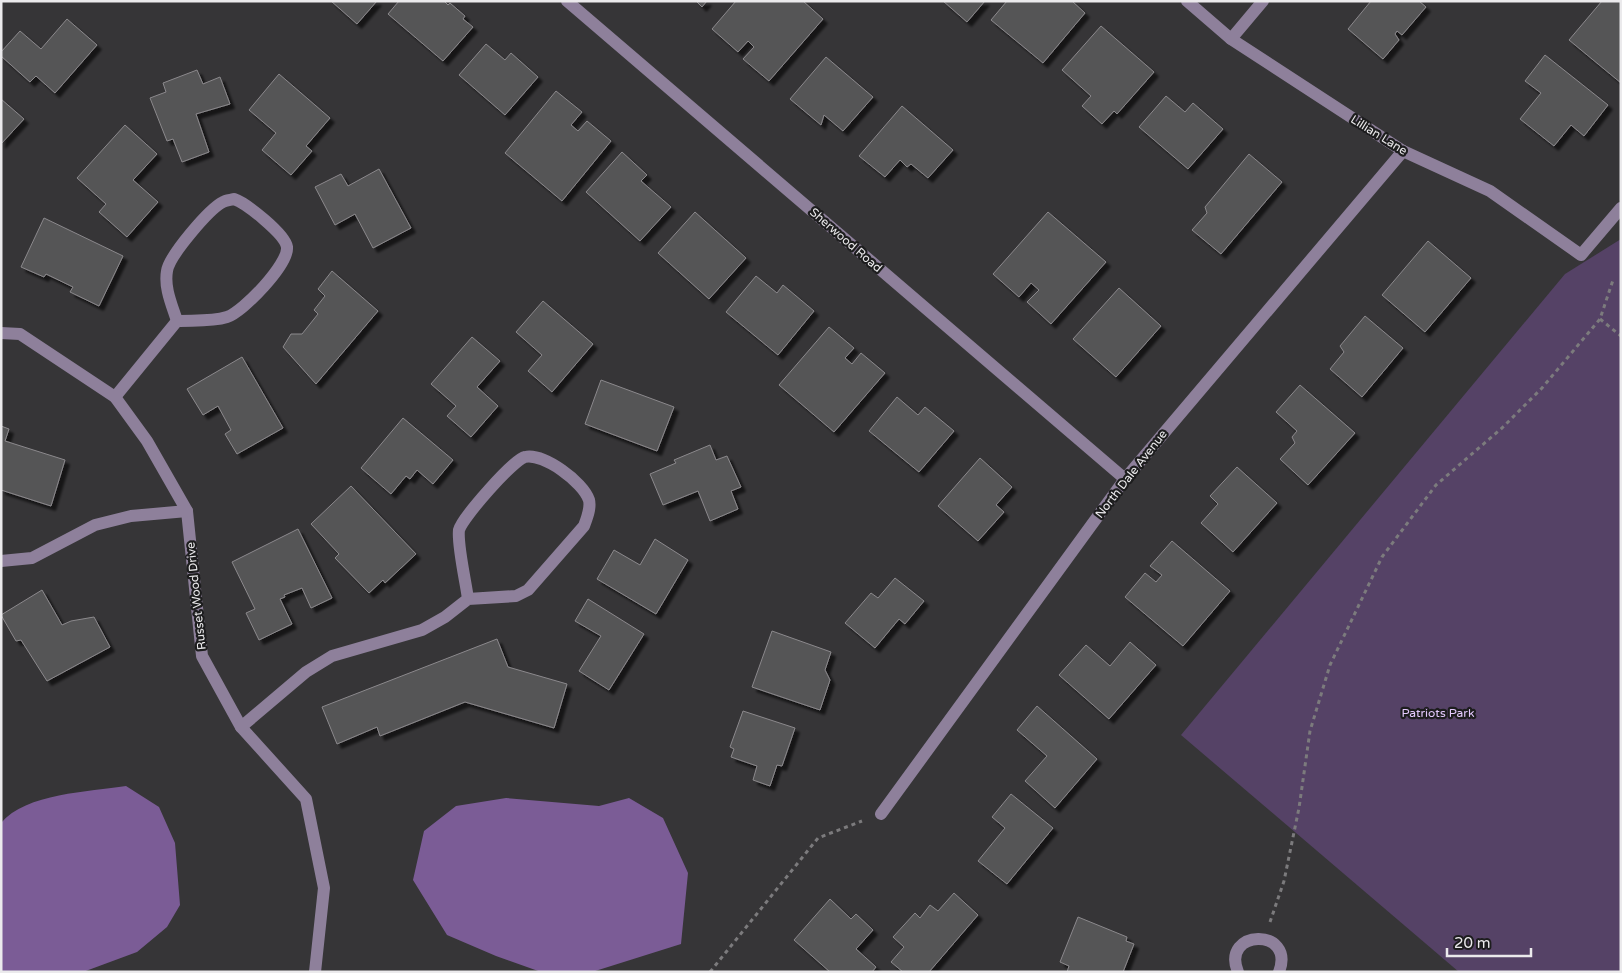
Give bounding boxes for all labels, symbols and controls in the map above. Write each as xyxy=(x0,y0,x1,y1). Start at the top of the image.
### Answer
street label: Lillian Lane xyxy=(1348,112,1410,158)
street label: Sherwood Road xyxy=(807,205,885,275)
street label: North Dale Avenue xyxy=(1092,427,1170,521)
street label: Russet Wood Drive xyxy=(183,541,209,651)
park label: Patriots Park xyxy=(1402,706,1475,720)
scale bar xyxy=(1447,926,1531,958)
text: 20 m xyxy=(1454,934,1491,952)

